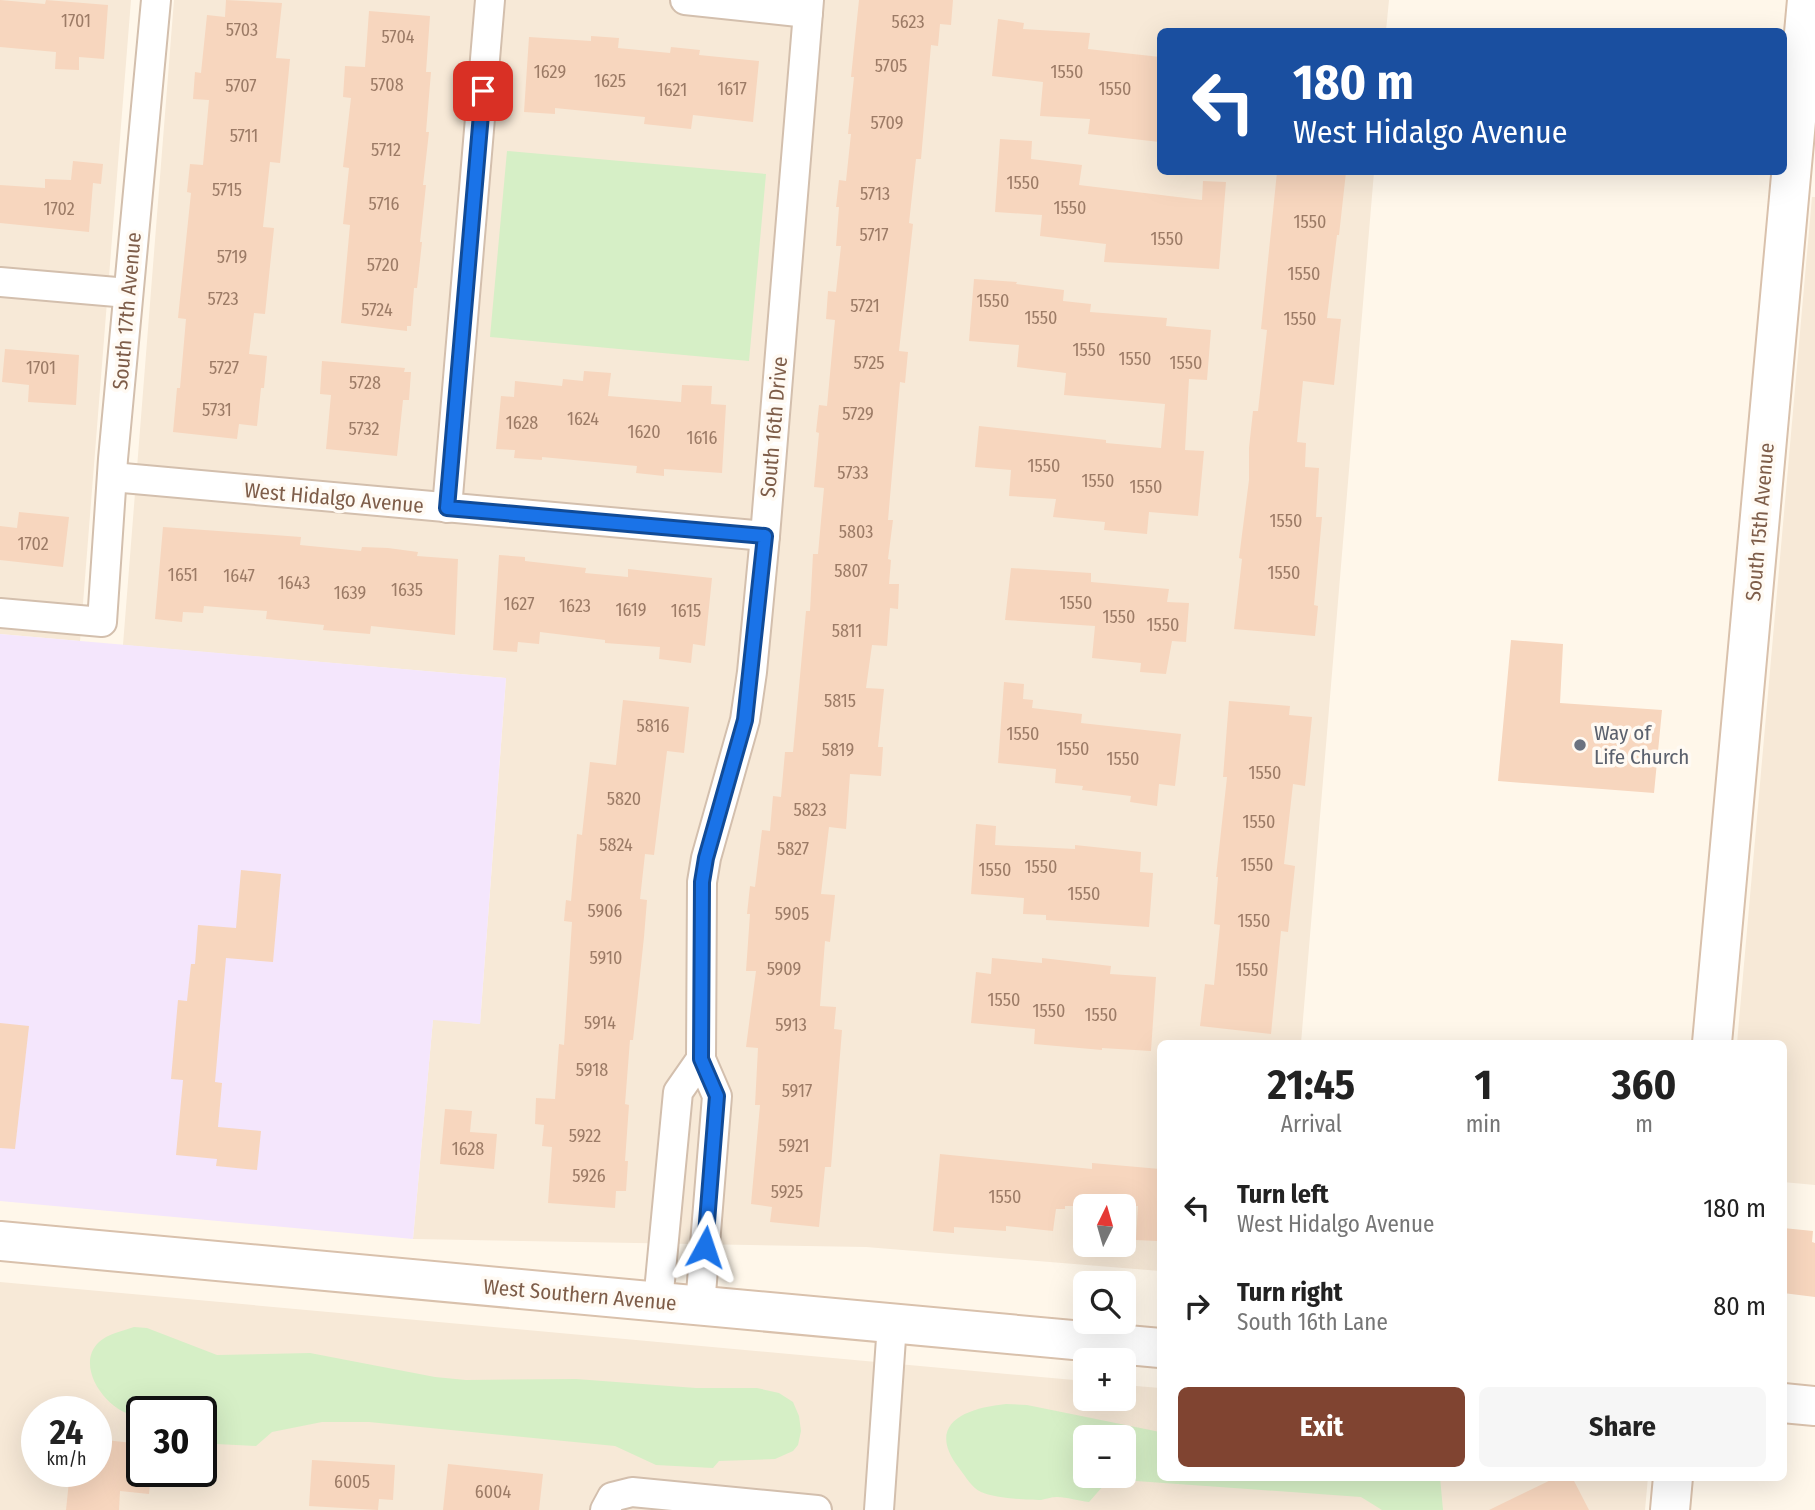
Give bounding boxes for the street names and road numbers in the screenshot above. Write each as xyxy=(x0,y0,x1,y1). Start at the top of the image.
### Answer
street label: South 17th Avenue xyxy=(107,231,147,391)
street label: South 16th Drive xyxy=(755,356,793,498)
street label: South 15th Avenue xyxy=(1740,442,1780,602)
street label: West Hidalgo Avenue xyxy=(243,477,425,519)
street label: West Southern Avenue xyxy=(482,1274,678,1316)

